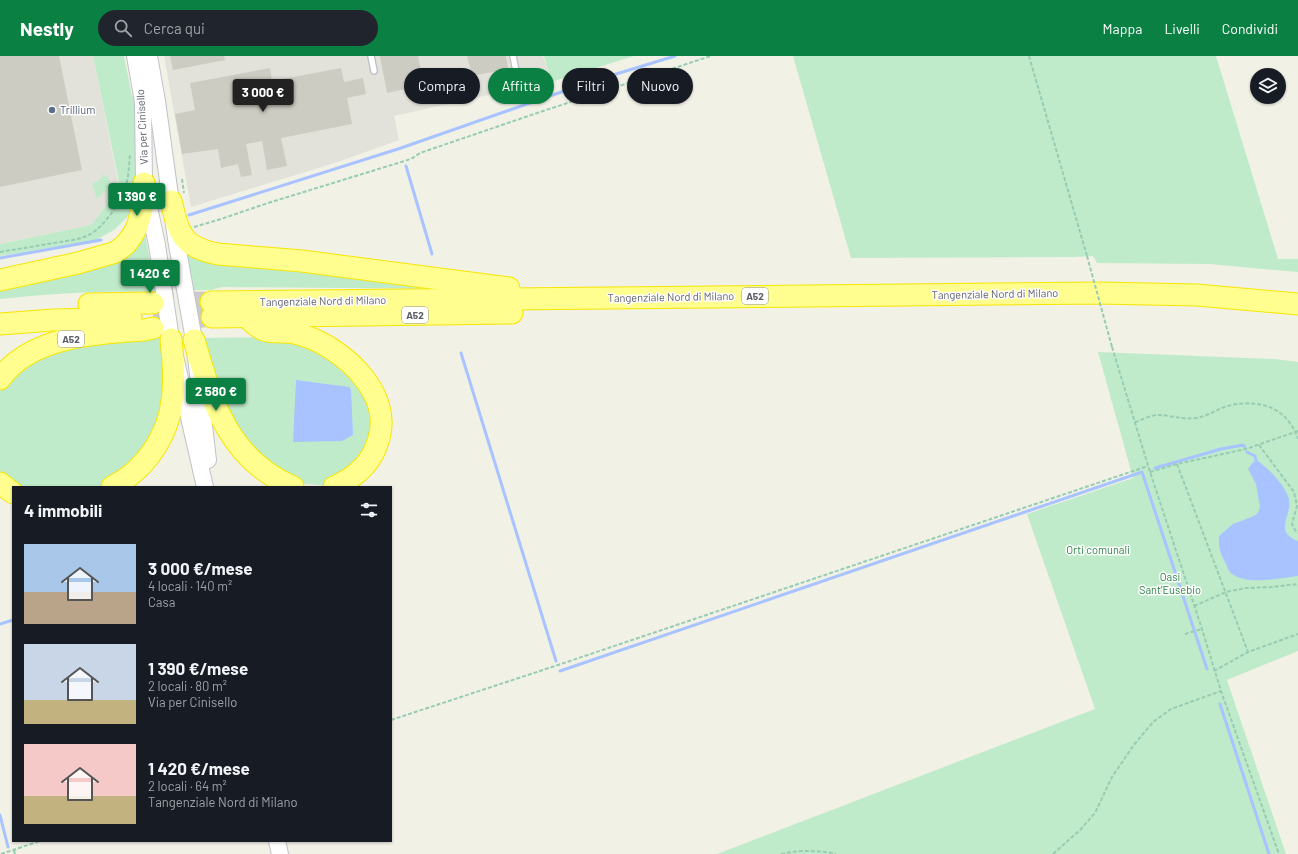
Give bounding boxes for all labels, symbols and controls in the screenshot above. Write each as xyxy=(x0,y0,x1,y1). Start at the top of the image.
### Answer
search box xyxy=(98,10,378,46)
text: Nestly xyxy=(20,17,74,40)
icon: search xyxy=(112,17,134,39)
text: Cerca qui xyxy=(144,19,205,37)
text: Mappa xyxy=(1103,20,1142,37)
text: Livelli xyxy=(1164,20,1200,37)
text: Condividi xyxy=(1222,20,1278,37)
chip: Compra xyxy=(404,68,480,104)
chip: Affitta xyxy=(488,68,554,104)
chip: Filtri xyxy=(562,68,619,104)
chip: Nuovo xyxy=(627,68,693,104)
map controls xyxy=(1250,68,1286,104)
button: layers xyxy=(1250,68,1286,104)
pin: 3 000 € xyxy=(226,79,300,113)
text: 3 000 € xyxy=(242,84,284,100)
street label: Via per Cinisello xyxy=(133,89,150,165)
place label: Trillium xyxy=(60,103,95,116)
marker: Trillium xyxy=(47,105,57,115)
pin: 1 390 € xyxy=(100,183,174,217)
text: 1 390 € xyxy=(117,188,157,204)
pin: 1 420 € xyxy=(113,260,187,294)
text: 1 420 € xyxy=(130,265,170,281)
street label: Tangenziale Nord di Milano xyxy=(932,286,1058,301)
road number: A52 xyxy=(742,288,768,304)
street label: Tangenziale Nord di Milano xyxy=(608,289,734,304)
street label: Tangenziale Nord di Milano xyxy=(260,293,386,308)
road number: A52 xyxy=(402,307,428,323)
road number: A52 xyxy=(58,331,84,347)
pin: 2 580 € xyxy=(179,378,253,412)
text: 2 580 € xyxy=(195,383,237,399)
icon: filters xyxy=(358,499,380,521)
text: 4 immobili xyxy=(24,500,102,520)
park label: Orti comunali xyxy=(1066,543,1130,556)
text: 3 000 €/mese xyxy=(148,558,253,578)
icon: home xyxy=(56,560,104,608)
park label: Oasi Sant'Eusebio xyxy=(1139,570,1201,596)
text: 4 locali · 140 m² xyxy=(148,578,232,594)
text: Casa xyxy=(148,594,175,610)
text: 1 390 €/mese xyxy=(148,658,248,678)
icon: home xyxy=(56,660,104,708)
text: 2 locali · 80 m² xyxy=(148,678,227,694)
text: Via per Cinisello xyxy=(148,694,237,710)
text: 1 420 €/mese xyxy=(148,758,250,778)
icon: home xyxy=(56,760,104,808)
text: 2 locali · 64 m² xyxy=(148,778,227,794)
text: Tangenziale Nord di Milano xyxy=(148,794,298,810)

